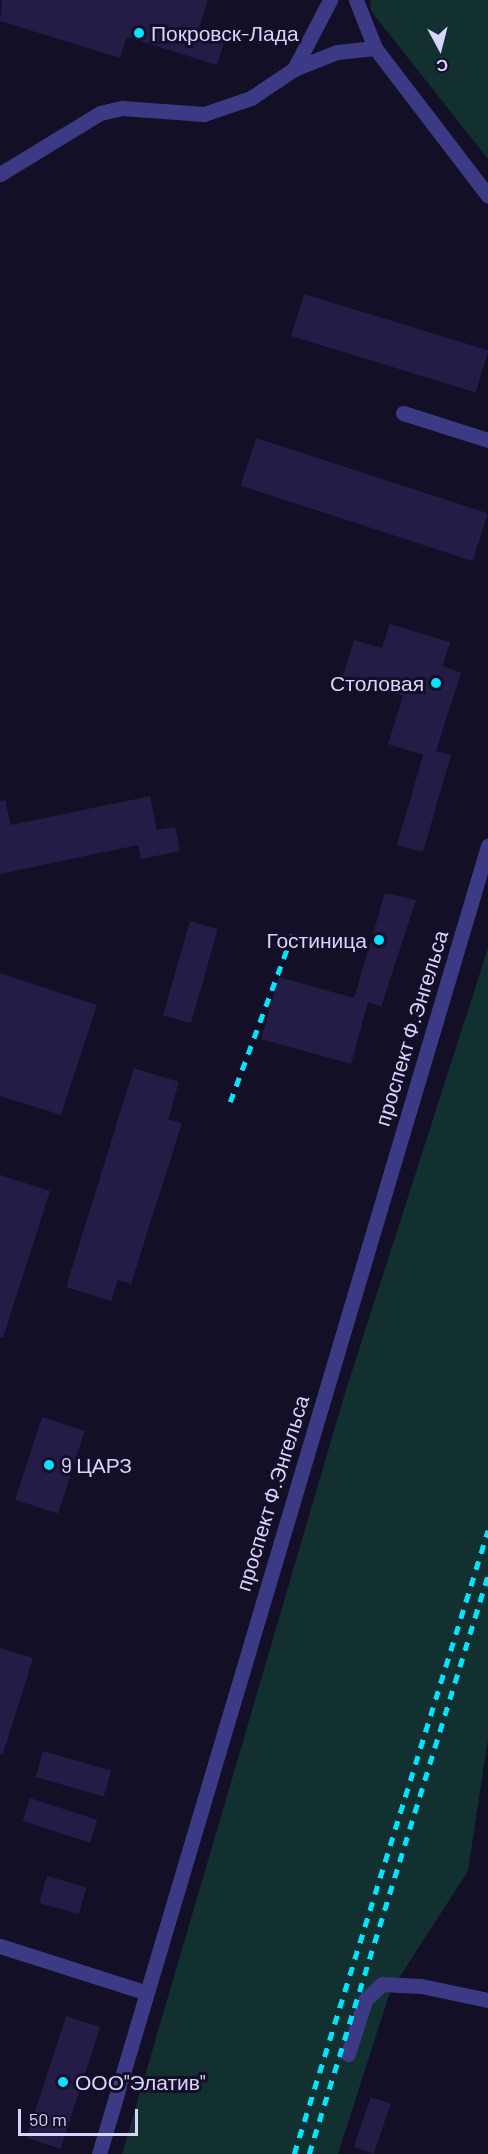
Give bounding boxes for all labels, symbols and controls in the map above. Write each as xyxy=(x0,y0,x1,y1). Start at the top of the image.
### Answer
north arrow xyxy=(410,18,470,78)
place label: Покровск-Лада xyxy=(151,20,299,46)
marker: Покровск-Лада xyxy=(132,26,146,40)
text: С xyxy=(435,56,449,76)
place label: Столовая xyxy=(330,670,424,696)
marker: Столовая xyxy=(429,676,443,690)
place label: Гостиница xyxy=(266,927,367,953)
street label: проспект Ф.Энгельса xyxy=(369,927,453,1129)
marker: Гостиница xyxy=(372,933,386,947)
street label: проспект Ф.Энгельса xyxy=(230,1392,314,1594)
place label: 9 ЦАРЗ xyxy=(61,1452,132,1478)
marker: 9 ЦАРЗ xyxy=(42,1458,56,1472)
place label: ООО"Элатив" xyxy=(75,2069,205,2095)
marker: ООО"Элатив" xyxy=(56,2075,70,2089)
scale bar xyxy=(21,2097,141,2135)
text: 50 m xyxy=(29,2108,67,2130)

